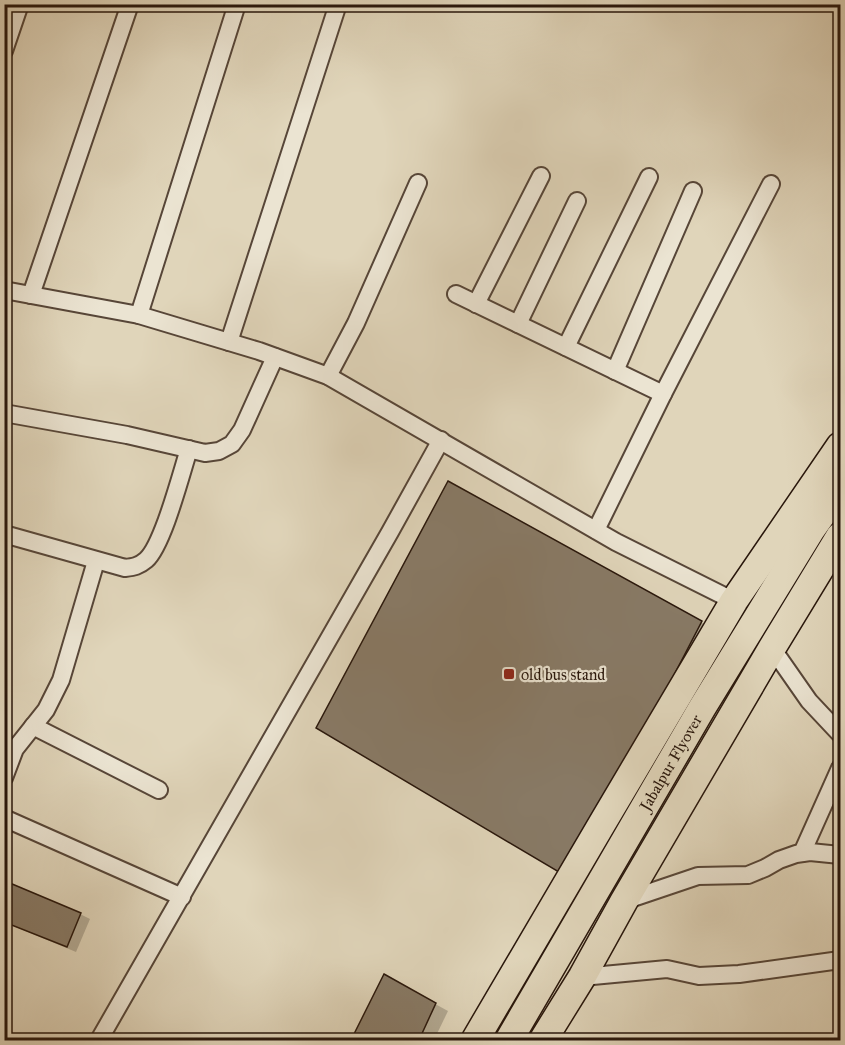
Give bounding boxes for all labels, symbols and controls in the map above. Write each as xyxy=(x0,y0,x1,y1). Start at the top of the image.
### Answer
place label: old bus stand xyxy=(521,665,605,684)
marker: old bus stand xyxy=(502,667,516,681)
street label: Jabalpur Flyover xyxy=(634,711,706,816)

